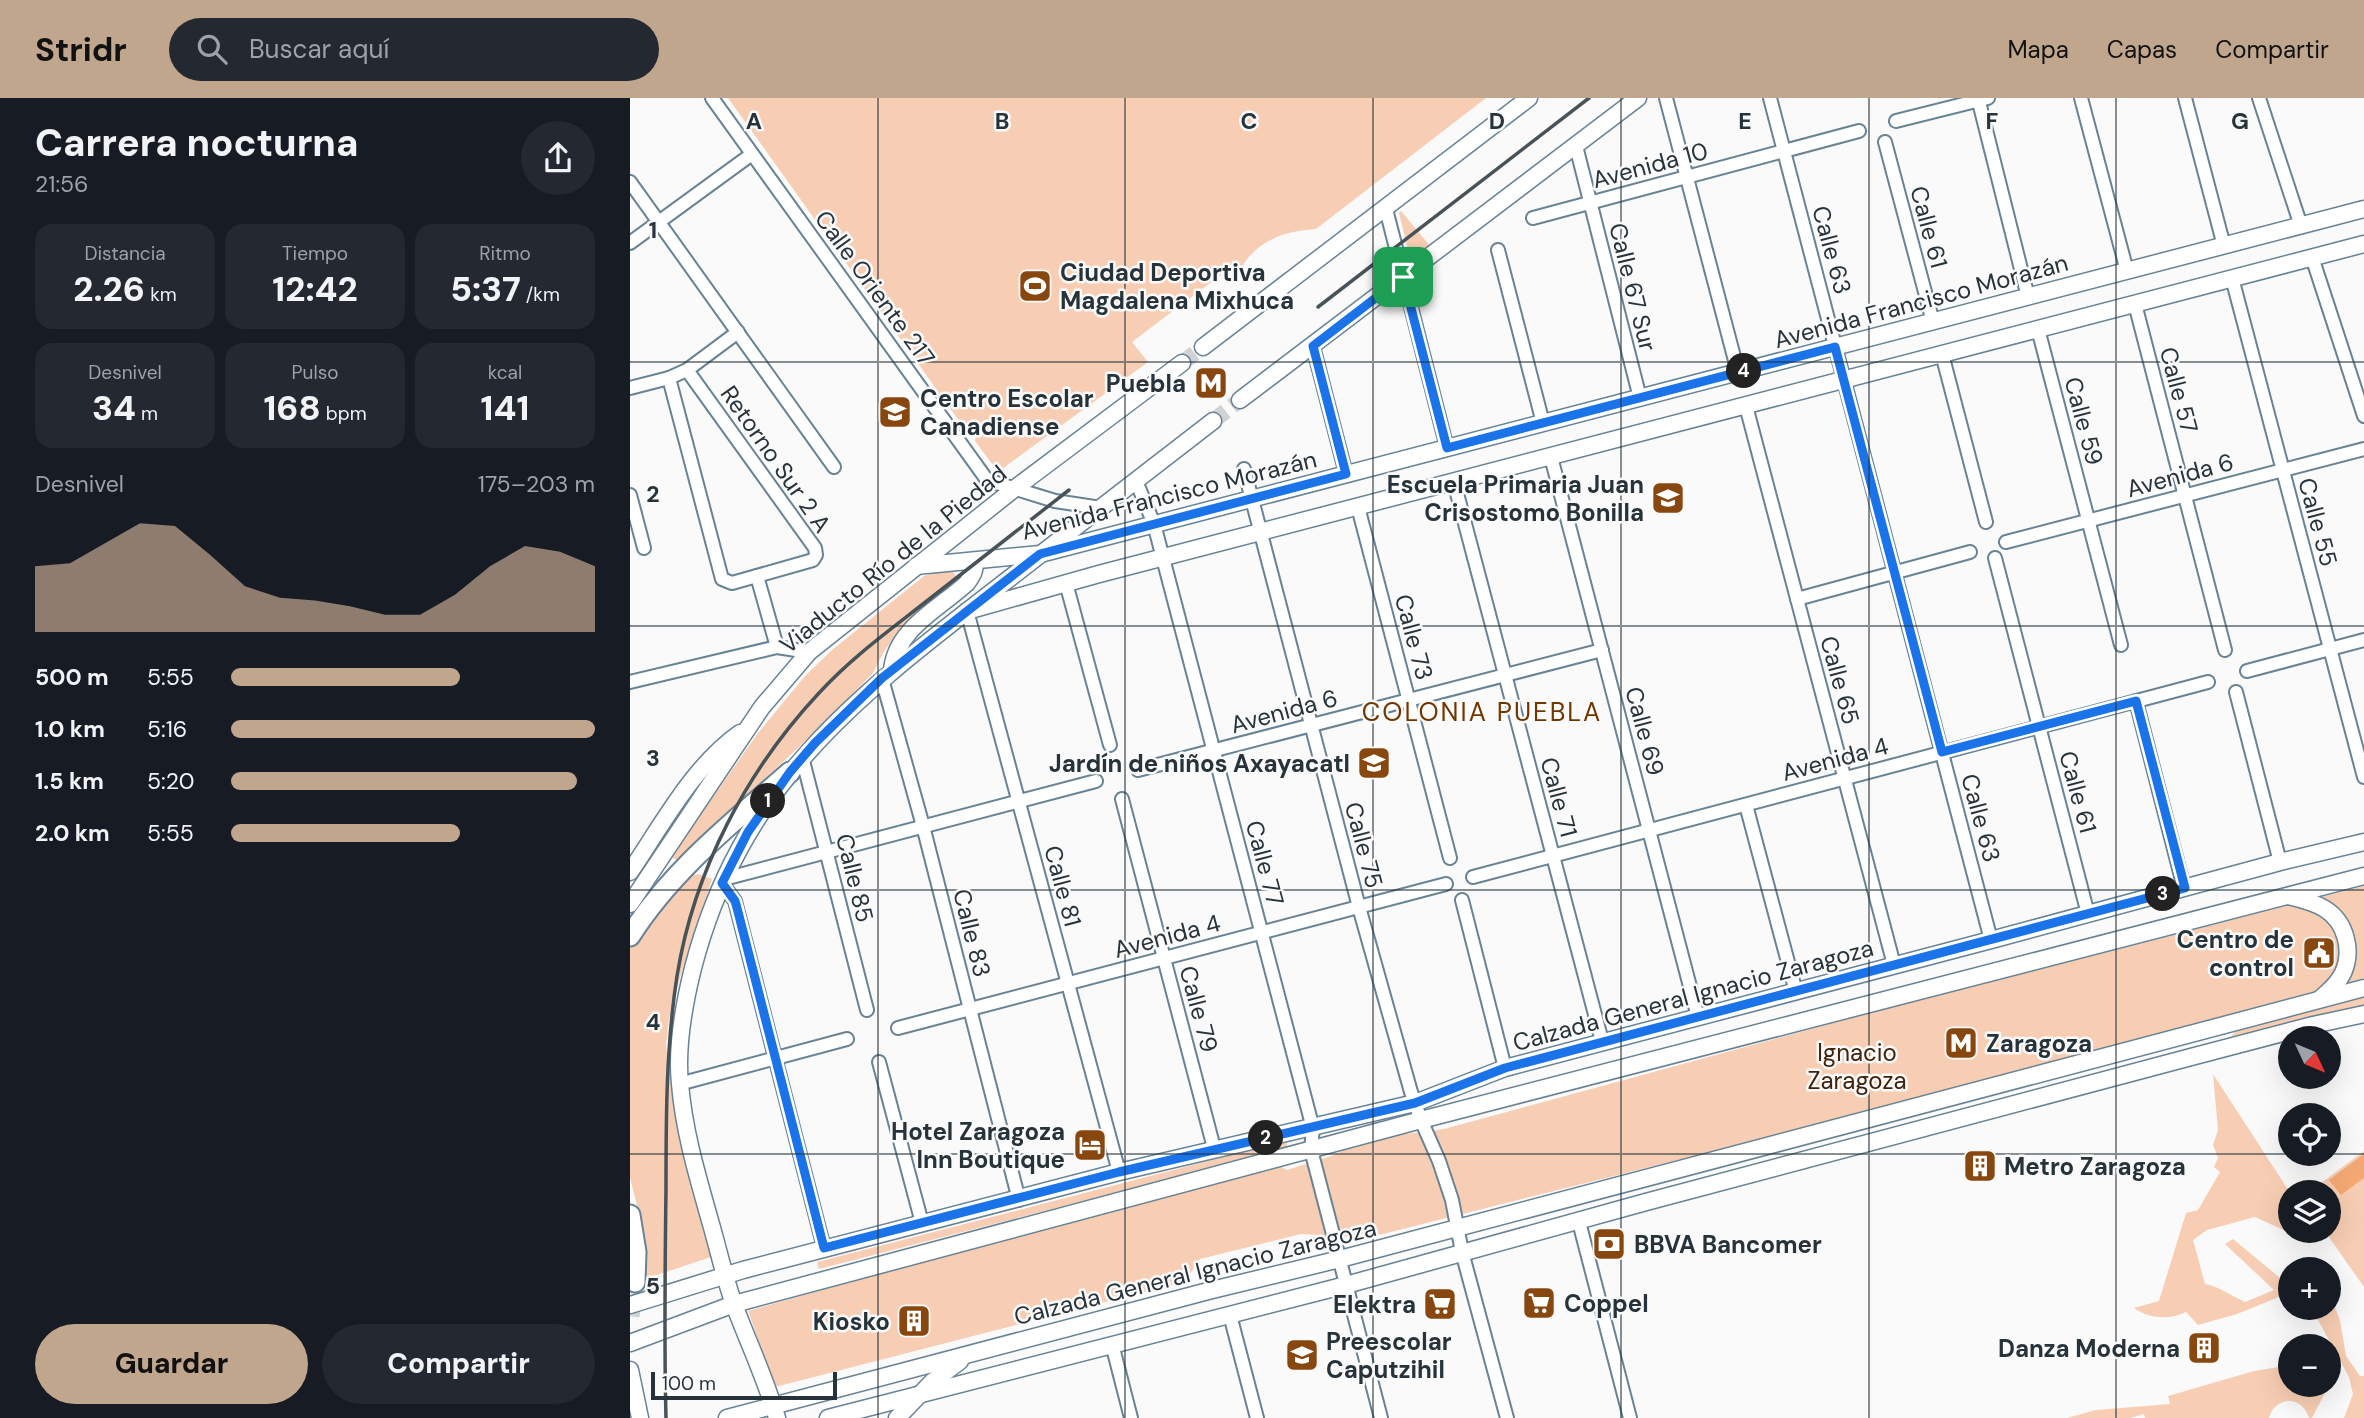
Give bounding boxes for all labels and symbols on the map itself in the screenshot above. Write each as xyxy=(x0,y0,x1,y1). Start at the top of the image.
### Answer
text: A xyxy=(746,106,762,136)
text: B xyxy=(995,106,1009,136)
text: C xyxy=(1241,106,1257,136)
text: D xyxy=(1489,106,1505,136)
text: E xyxy=(1738,106,1752,136)
text: F xyxy=(1986,106,1999,136)
text: G xyxy=(2231,106,2249,136)
street label: Avenida 10 xyxy=(1589,135,1711,195)
street label: Calle 61 xyxy=(1903,183,1955,271)
street label: Calle 63 xyxy=(1805,202,1859,298)
street label: Calle Oriente 217 xyxy=(808,204,942,372)
text: 1 xyxy=(649,215,657,245)
street label: Calle 67 Sur xyxy=(1602,220,1664,355)
pin xyxy=(1373,247,1433,307)
street label: Avenida Francisco Morazán xyxy=(1771,247,2071,355)
place label: Ciudad Deportiva Magdalena Mixhuca xyxy=(1060,257,1294,316)
sports icon: Ciudad Deportiva Magdalena Mixhuca xyxy=(1016,267,1054,305)
street label: Calle 57 xyxy=(2153,343,2205,437)
pin: 4 xyxy=(1726,354,1762,388)
metro station icon: Puebla xyxy=(1192,364,1230,402)
place label: Puebla xyxy=(1106,368,1186,399)
street label: Calle 59 xyxy=(2057,374,2111,468)
street label: Retorno Sur 2 A xyxy=(714,379,838,539)
place label: Centro Escolar Canadiense xyxy=(920,383,1094,442)
school or university icon: Centro Escolar Canadiense xyxy=(876,393,914,431)
street label: Avenida Francisco Morazán xyxy=(1018,443,1320,547)
street label: Avenida 6 xyxy=(2123,446,2237,504)
street label: Viaducto Río de la Piedad xyxy=(773,458,1013,660)
place label: Escuela Primaria Juan Crisostomo Bonilla xyxy=(1387,469,1644,528)
street label: Calle 55 xyxy=(2291,474,2345,570)
text: 2 xyxy=(646,479,660,509)
school or university icon: Escuela Primaria Juan Crisostomo Bonilla xyxy=(1649,479,1687,517)
street label: Calle 73 xyxy=(1388,591,1440,683)
street label: Calle 65 xyxy=(1813,632,1867,728)
street label: Avenida 6 xyxy=(1227,682,1341,740)
street label: Calle 69 xyxy=(1618,683,1672,779)
district label: COLONIA PUEBLA xyxy=(1362,695,1602,729)
street label: Avenida 4 xyxy=(1778,730,1892,788)
text: 3 xyxy=(646,743,660,773)
school or university icon: Jardín de niños Axayacatl xyxy=(1355,744,1393,782)
place label: Jardín de niños Axayacatl xyxy=(1049,748,1350,779)
street label: Calle 61 xyxy=(2052,748,2104,836)
street label: Calle 71 xyxy=(1533,754,1585,840)
street label: Calle 63 xyxy=(1954,770,2008,866)
pin: 1 xyxy=(750,784,786,818)
street label: Calle 75 xyxy=(1338,799,1390,891)
street label: Calle 77 xyxy=(1239,817,1291,909)
street label: Calle 85 xyxy=(829,830,881,926)
street label: Calle 81 xyxy=(1037,842,1089,930)
pin: 3 xyxy=(2146,876,2180,912)
street label: Calle 83 xyxy=(946,886,998,980)
street label: Avenida 4 xyxy=(1110,907,1224,965)
place label: Centro de control xyxy=(2177,924,2294,983)
street label: Calzada General Ignacio Zaragoza xyxy=(1509,932,1877,1058)
public building icon: Centro de control xyxy=(2300,934,2338,972)
street label: Calle 79 xyxy=(1173,962,1225,1056)
text: 4 xyxy=(646,1007,661,1037)
metro station icon: Zaragoza xyxy=(1942,1024,1980,1062)
north arrow xyxy=(2278,1026,2342,1088)
place label: Zaragoza xyxy=(1986,1028,2092,1059)
park label: Ignacio Zaragoza xyxy=(1807,1037,1907,1096)
place label: Hotel Zaragoza Inn Boutique xyxy=(891,1116,1065,1175)
pin: 2 xyxy=(1248,1121,1284,1156)
hotel icon: Hotel Zaragoza Inn Boutique xyxy=(1071,1126,1109,1164)
building icon: Metro Zaragoza xyxy=(1961,1147,1999,1185)
place label: Metro Zaragoza xyxy=(2004,1151,2186,1182)
street label: Calzada General Ignacio Zaragoza xyxy=(1011,1212,1379,1332)
bank icon: BBVA Bancomer xyxy=(1590,1225,1628,1263)
place label: BBVA Bancomer xyxy=(1634,1229,1822,1260)
text: 5 xyxy=(646,1271,660,1301)
supermarket icon: Coppel xyxy=(1520,1284,1558,1322)
supermarket icon: Elektra xyxy=(1421,1285,1459,1323)
place label: Coppel xyxy=(1564,1288,1649,1319)
place label: Elektra xyxy=(1333,1289,1416,1320)
building icon: Kiosko xyxy=(895,1302,933,1340)
place label: Kiosko xyxy=(813,1306,890,1337)
place label: Preescolar Caputzihil xyxy=(1326,1326,1452,1385)
building icon: Danza Moderna xyxy=(2185,1329,2223,1367)
place label: Danza Moderna xyxy=(1998,1333,2180,1364)
school or university icon: Preescolar Caputzihil xyxy=(1283,1336,1321,1374)
scale bar xyxy=(651,1369,836,1401)

